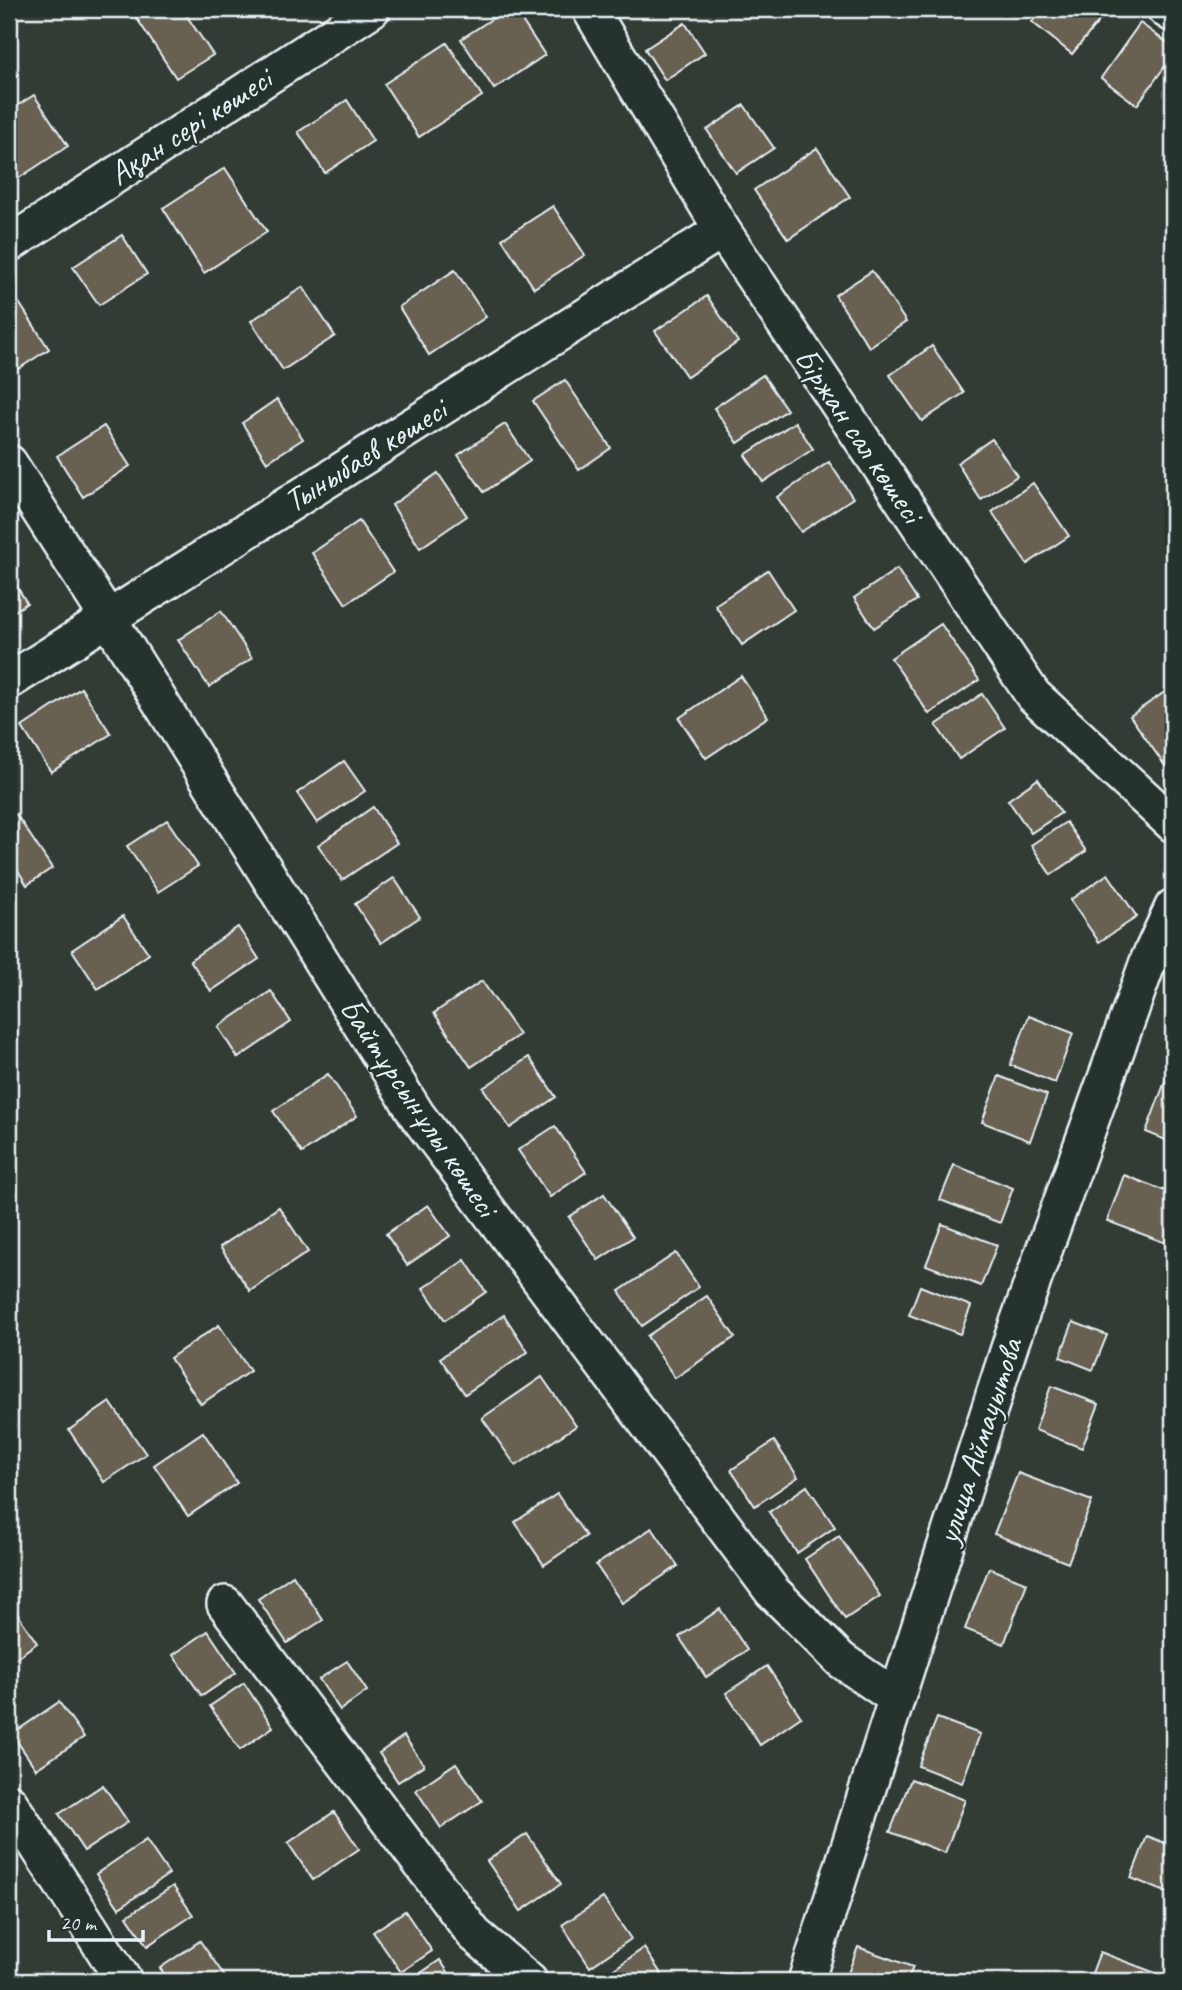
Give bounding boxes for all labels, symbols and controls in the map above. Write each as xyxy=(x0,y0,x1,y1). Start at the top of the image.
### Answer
street label: Ақан сері көшесі xyxy=(101,56,283,194)
street label: Біржан сал көшесі xyxy=(785,339,935,534)
street label: Тыныбаев көшесі xyxy=(276,386,457,522)
street label: Байтұрсынұлы көшесі xyxy=(330,989,510,1228)
street label: улица Аймауытова xyxy=(925,1331,1033,1551)
scale bar xyxy=(49,1899,144,1943)
text: 20 m xyxy=(60,1910,98,1936)

